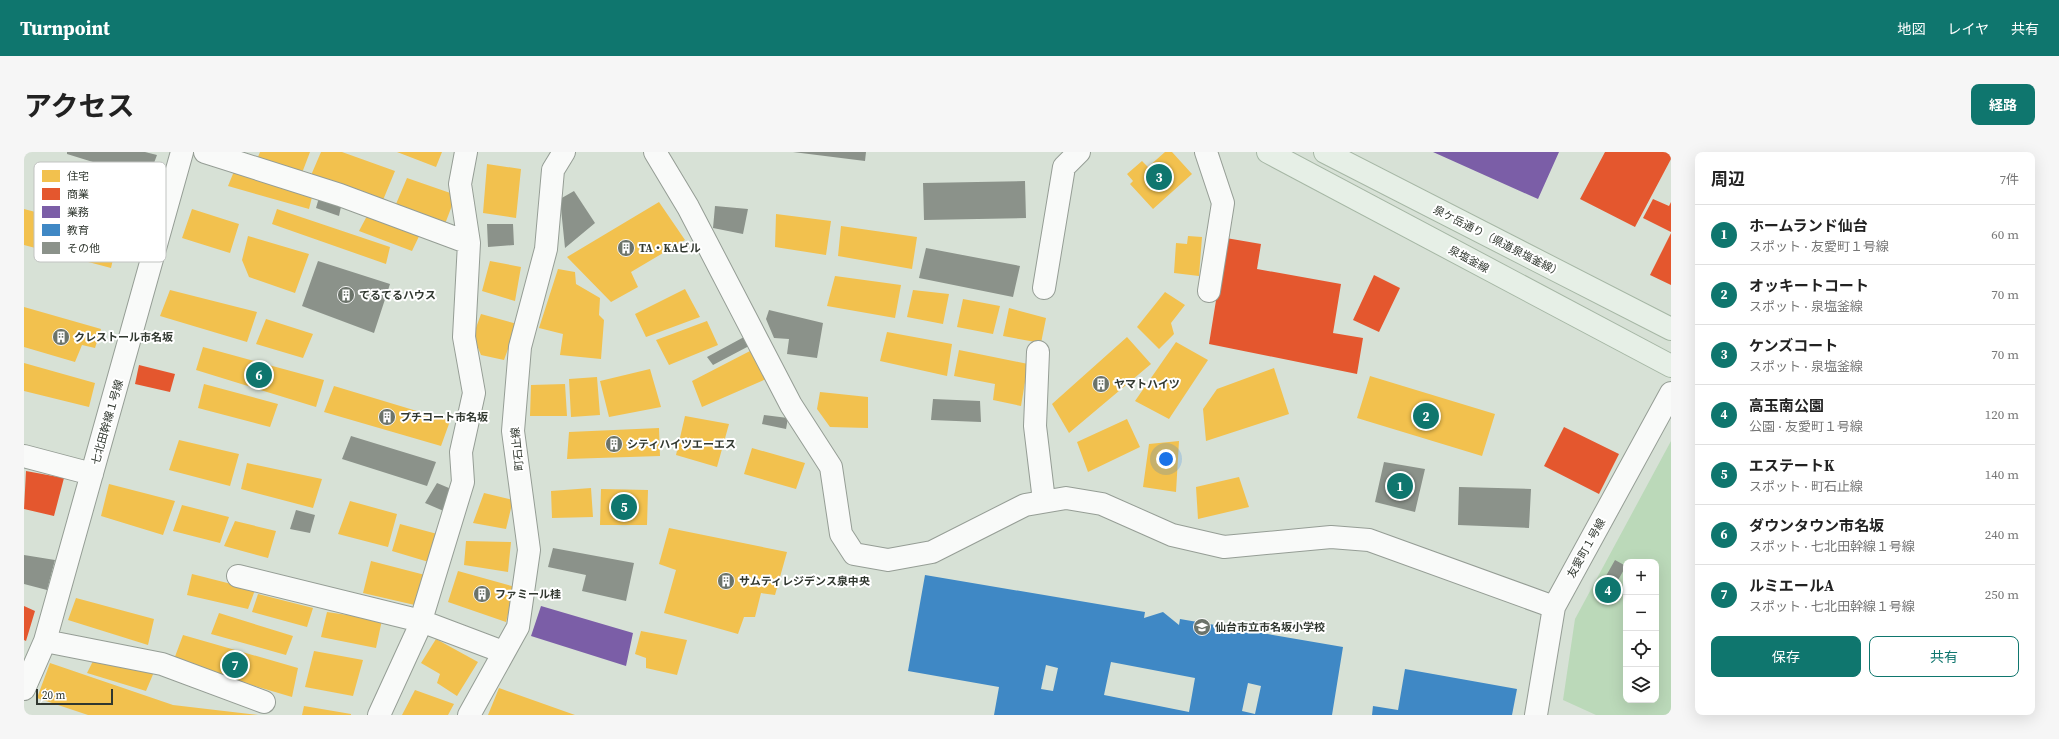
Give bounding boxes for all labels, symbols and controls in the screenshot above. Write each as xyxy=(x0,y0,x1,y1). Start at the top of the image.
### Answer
text: Turnpoint xyxy=(20,15,110,41)
text: 地図 xyxy=(1897,19,1925,39)
text: レイヤ xyxy=(1947,19,1989,39)
text: 共有 xyxy=(2011,19,2039,39)
button: 経路 xyxy=(1971,84,2035,125)
text: アクセス xyxy=(24,87,135,125)
legend xyxy=(34,162,166,262)
pin: 3 xyxy=(1146,162,1172,192)
text: 周辺 xyxy=(1711,167,1745,191)
text: 住宅 xyxy=(67,169,89,184)
text: 7件 xyxy=(1999,171,2019,188)
text: 商業 xyxy=(67,187,89,202)
street label: 泉ケ岳通り（県道泉塩釜線） xyxy=(1431,203,1565,279)
text: 業務 xyxy=(67,205,89,220)
text: ホームランド仙台 xyxy=(1749,215,1868,236)
text: 教育 xyxy=(67,223,89,238)
text: 1 xyxy=(1720,226,1728,243)
text: 60 m xyxy=(1991,226,2019,243)
building icon: TA・KAビル xyxy=(616,238,636,258)
text: スポット · 友愛町１号線 xyxy=(1749,238,1889,255)
text: その他 xyxy=(67,241,100,256)
place label: TA・KAビル xyxy=(639,241,701,256)
street label: 泉塩釜線 xyxy=(1446,243,1492,275)
text: オッキートコート xyxy=(1749,275,1869,296)
building icon: てるてるハウス xyxy=(336,285,356,305)
text: 2 xyxy=(1720,286,1728,303)
text: 70 m xyxy=(1991,286,2019,303)
place label: てるてるハウス xyxy=(359,288,436,303)
text: スポット · 泉塩釜線 xyxy=(1749,298,1863,315)
building icon: クレストール市名坂 xyxy=(51,327,71,347)
place label: クレストール市名坂 xyxy=(74,330,173,345)
text: ケンズコート xyxy=(1749,335,1838,356)
text: 3 xyxy=(1720,346,1728,363)
text: 70 m xyxy=(1991,346,2019,363)
text: スポット · 泉塩釜線 xyxy=(1749,358,1863,375)
pin: 6 xyxy=(246,360,272,390)
building icon: ヤマトハイツ xyxy=(1091,374,1111,394)
place label: ヤマトハイツ xyxy=(1114,377,1180,392)
street label: 七北田幹線１号線 xyxy=(88,378,127,467)
text: 高玉南公園 xyxy=(1749,395,1824,416)
pin: 2 xyxy=(1413,401,1439,431)
text: 4 xyxy=(1720,406,1728,423)
text: 120 m xyxy=(1985,406,2019,423)
building icon: プチコート市名坂 xyxy=(377,407,397,427)
place label: プチコート市名坂 xyxy=(400,410,488,425)
text: 公園 · 友愛町１号線 xyxy=(1749,418,1863,435)
street label: 町石止線 xyxy=(508,426,527,472)
building icon: シティハイツエーエス xyxy=(604,434,624,454)
place label: シティハイツエーエス xyxy=(627,437,736,452)
your location xyxy=(1156,449,1176,469)
text: エステートK xyxy=(1749,455,1834,476)
text: 5 xyxy=(1720,466,1728,483)
text: 140 m xyxy=(1985,466,2019,483)
pin: 1 xyxy=(1387,471,1413,501)
text: スポット · 町石止線 xyxy=(1749,478,1863,495)
pin: 5 xyxy=(611,492,637,522)
text: ダウンタウン市名坂 xyxy=(1749,515,1884,536)
street label: 友愛町１号線 xyxy=(1564,516,1609,581)
text: 6 xyxy=(1720,526,1728,543)
text: 240 m xyxy=(1985,526,2019,543)
text: スポット · 七北田幹線１号線 xyxy=(1749,538,1915,555)
map controls xyxy=(1623,559,1659,703)
button: + xyxy=(1623,559,1659,595)
building icon: サムティレジデンス泉中央 xyxy=(716,571,736,591)
place label: サムティレジデンス泉中央 xyxy=(739,574,870,589)
pin: 4 xyxy=(1595,575,1621,605)
text: ルミエールA xyxy=(1749,575,1834,596)
building icon: ファミール桂 xyxy=(472,584,492,604)
text: 7 xyxy=(1720,586,1728,603)
text: 250 m xyxy=(1985,586,2019,603)
place label: ファミール桂 xyxy=(495,587,561,602)
button: − xyxy=(1623,595,1659,631)
text: スポット · 七北田幹線１号線 xyxy=(1749,598,1915,615)
school or university icon: 仙台市立市名坂小学校 xyxy=(1192,617,1212,637)
place label: 仙台市立市名坂小学校 xyxy=(1215,620,1325,635)
button: locate xyxy=(1623,631,1659,667)
button: 保存 xyxy=(1711,636,1861,677)
button: 共有 xyxy=(1869,636,2019,677)
pin: 7 xyxy=(222,650,248,680)
button: layers xyxy=(1623,667,1659,703)
scale bar xyxy=(36,687,113,706)
text: 20 m xyxy=(42,688,65,703)

